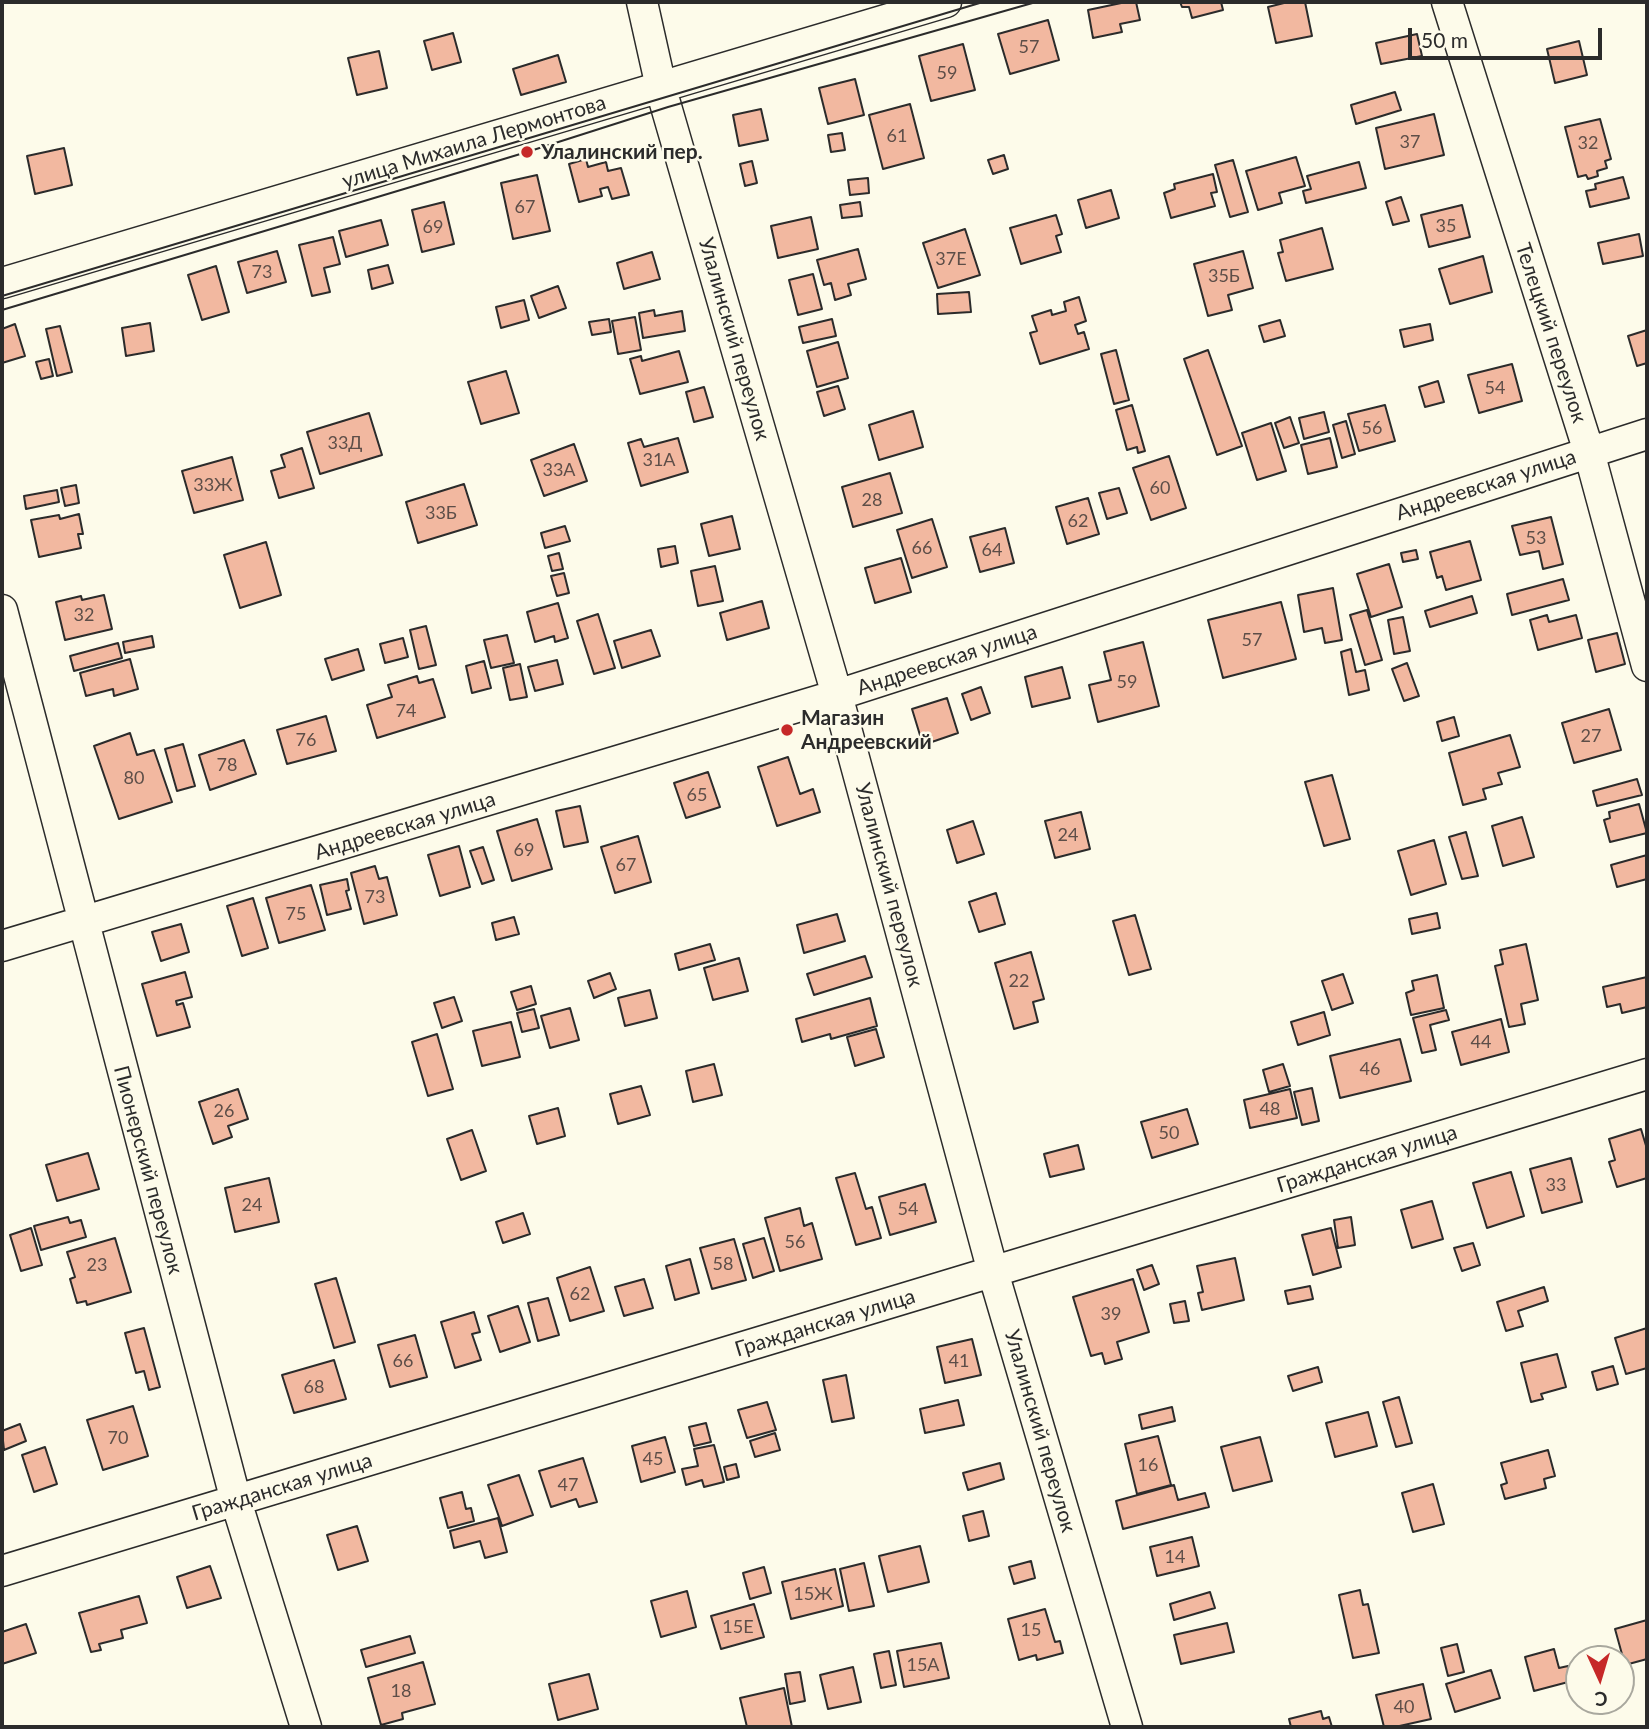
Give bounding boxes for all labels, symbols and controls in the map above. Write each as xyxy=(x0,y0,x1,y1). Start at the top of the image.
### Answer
scale bar xyxy=(1411,14,1605,58)
text: 50 m xyxy=(1421,27,1468,52)
house number: 57 xyxy=(1019,36,1039,58)
house number: 59 xyxy=(937,62,957,84)
street label: улица Михаила Лермонтова xyxy=(339,90,609,194)
house number: 61 xyxy=(887,125,907,147)
house number: 37 xyxy=(1400,131,1420,153)
house number: 32 xyxy=(1578,132,1598,154)
place label: Улалинский пер. xyxy=(541,139,703,165)
marker: Улалинский пер. xyxy=(519,144,535,160)
house number: 67 xyxy=(515,196,535,218)
house number: 35 xyxy=(1436,215,1456,237)
house number: 69 xyxy=(423,216,443,238)
street label: Улалинский переулок xyxy=(693,235,775,443)
street label: Телецкий переулок xyxy=(1510,240,1592,426)
house number: 37Е xyxy=(935,248,967,270)
house number: 73 xyxy=(252,261,272,283)
house number: 35Б xyxy=(1208,265,1240,287)
house number: 54 xyxy=(1485,377,1505,399)
house number: 56 xyxy=(1362,417,1382,439)
house number: 33Д xyxy=(327,432,363,454)
street label: Андреевская улица xyxy=(1393,444,1579,526)
house number: 31А xyxy=(642,449,676,471)
house number: 33А xyxy=(542,459,576,481)
house number: 33Ж xyxy=(193,474,233,496)
house number: 60 xyxy=(1150,477,1170,499)
house number: 28 xyxy=(862,489,882,511)
house number: 33Б xyxy=(425,502,457,524)
house number: 62 xyxy=(1068,510,1088,532)
house number: 53 xyxy=(1526,527,1546,549)
house number: 66 xyxy=(912,537,932,559)
house number: 64 xyxy=(982,539,1002,561)
house number: 32 xyxy=(74,604,94,626)
street label: Андреевская улица xyxy=(854,619,1040,701)
house number: 57 xyxy=(1242,629,1262,651)
house number: 59 xyxy=(1117,671,1137,693)
house number: 74 xyxy=(396,700,416,722)
place label: Магазин Андреевский xyxy=(801,705,932,755)
marker: Магазин Андреевский xyxy=(779,722,795,738)
house number: 27 xyxy=(1581,725,1601,747)
house number: 76 xyxy=(296,729,316,751)
house number: 78 xyxy=(217,754,237,776)
house number: 80 xyxy=(124,767,144,789)
street label: Улалинский переулок xyxy=(850,780,928,990)
house number: 65 xyxy=(687,784,707,806)
street label: Андреевская улица xyxy=(312,787,498,865)
house number: 24 xyxy=(1058,824,1078,846)
house number: 69 xyxy=(514,839,534,861)
house number: 67 xyxy=(616,854,636,876)
house number: 73 xyxy=(365,886,385,908)
house number: 75 xyxy=(286,903,306,925)
house number: 22 xyxy=(1009,970,1029,992)
house number: 44 xyxy=(1471,1031,1491,1053)
house number: 46 xyxy=(1360,1058,1380,1080)
street label: Пионерский переулок xyxy=(108,1063,188,1277)
house number: 48 xyxy=(1260,1098,1280,1120)
house number: 26 xyxy=(214,1100,234,1122)
street label: Гражданская улица xyxy=(1274,1120,1460,1198)
house number: 50 xyxy=(1159,1122,1179,1144)
house number: 33 xyxy=(1546,1174,1566,1196)
house number: 24 xyxy=(242,1194,262,1216)
house number: 54 xyxy=(898,1198,918,1220)
house number: 56 xyxy=(785,1231,805,1253)
house number: 58 xyxy=(713,1253,733,1275)
house number: 23 xyxy=(87,1254,107,1276)
house number: 62 xyxy=(570,1283,590,1305)
street label: Гражданская улица xyxy=(732,1284,918,1362)
house number: 39 xyxy=(1101,1303,1121,1325)
street label: Улалинский переулок xyxy=(999,1327,1081,1535)
house number: 66 xyxy=(393,1350,413,1372)
house number: 41 xyxy=(949,1350,969,1372)
house number: 68 xyxy=(304,1376,324,1398)
house number: 70 xyxy=(108,1427,128,1449)
street label: Гражданская улица xyxy=(189,1448,375,1526)
house number: 45 xyxy=(643,1448,663,1470)
house number: 16 xyxy=(1138,1454,1158,1476)
house number: 47 xyxy=(558,1474,578,1496)
house number: 14 xyxy=(1165,1546,1185,1568)
house number: 15Ж xyxy=(793,1583,833,1605)
house number: 15Е xyxy=(722,1616,754,1638)
house number: 15 xyxy=(1021,1619,1041,1641)
north arrow xyxy=(1565,1645,1635,1715)
house number: 15А xyxy=(906,1654,940,1676)
house number: 18 xyxy=(391,1680,411,1702)
text: С xyxy=(1594,1688,1608,1711)
house number: 40 xyxy=(1394,1696,1414,1718)

